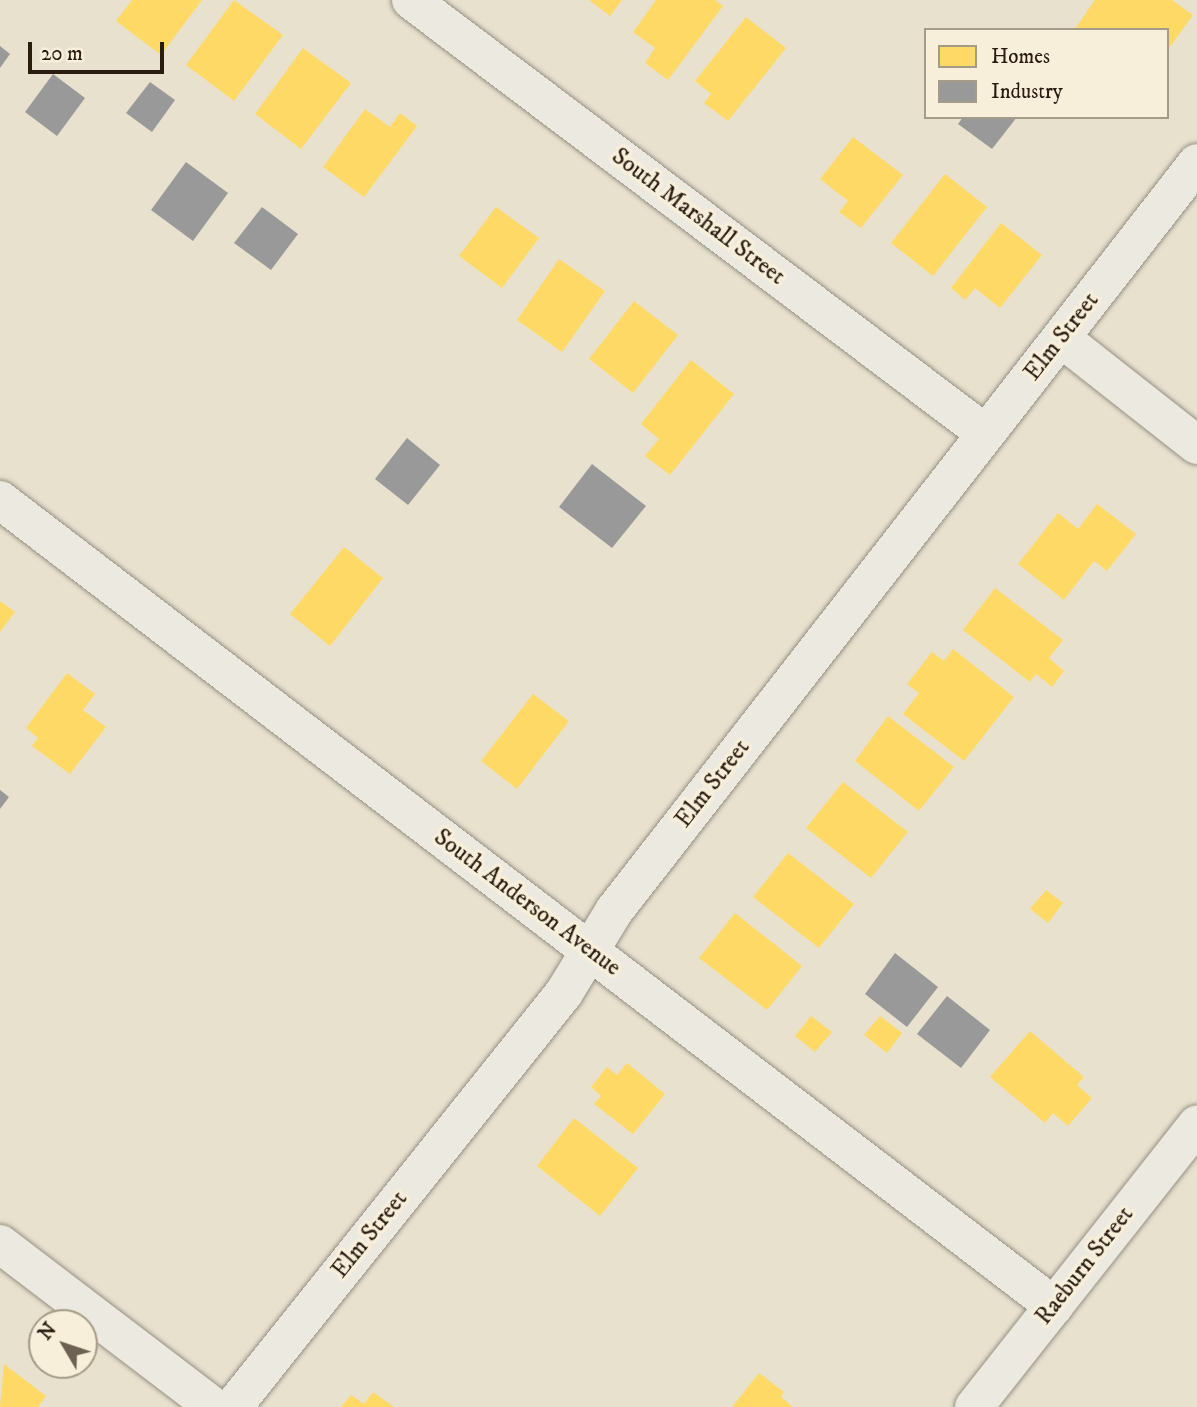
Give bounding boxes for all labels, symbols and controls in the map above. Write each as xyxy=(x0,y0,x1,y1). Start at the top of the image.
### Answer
scale bar xyxy=(32,28,168,72)
legend xyxy=(924,28,1169,119)
text: 20 m xyxy=(41,41,83,67)
text: Homes xyxy=(991,44,1050,70)
text: Industry xyxy=(991,79,1063,105)
street label: South Marshall Street xyxy=(606,142,790,292)
street label: Elm Street xyxy=(1019,287,1105,387)
street label: Elm Street xyxy=(670,734,756,834)
street label: South Anderson Avenue xyxy=(428,823,626,983)
street label: Elm Street xyxy=(326,1185,414,1285)
street label: Raeburn Street xyxy=(1030,1201,1140,1331)
north arrow xyxy=(28,1309,98,1379)
text: N xyxy=(34,1318,62,1345)

